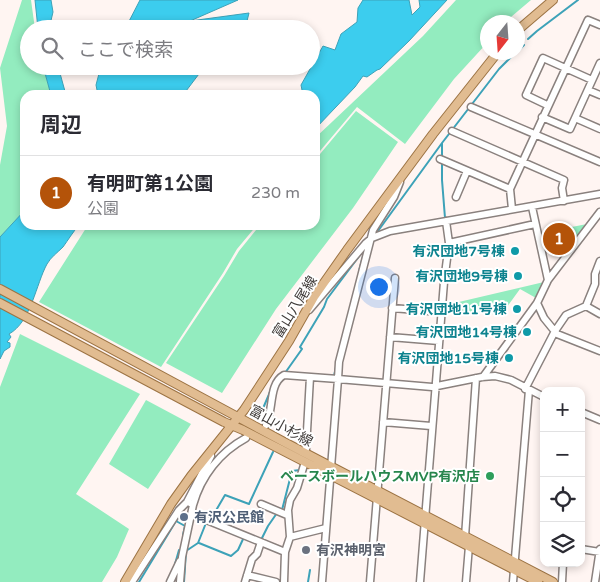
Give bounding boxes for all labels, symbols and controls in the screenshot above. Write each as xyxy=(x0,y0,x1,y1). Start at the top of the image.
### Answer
north arrow xyxy=(480,15,525,60)
search box xyxy=(20,20,320,75)
icon: search xyxy=(38,34,66,62)
text: ここで検索 xyxy=(78,39,173,61)
text: 周辺 xyxy=(40,113,82,138)
text: 有明町第1公園 xyxy=(87,173,213,195)
text: 1 xyxy=(51,183,61,203)
text: 230 m xyxy=(251,183,300,203)
text: 公園 xyxy=(87,199,119,219)
pin: 1 xyxy=(543,220,575,258)
place label: 有沢団地7号棟 xyxy=(412,243,505,260)
marker: 有沢団地7号棟 xyxy=(509,245,521,257)
place label: 有沢団地9号棟 xyxy=(415,268,508,285)
marker: 有沢団地9号棟 xyxy=(512,270,524,282)
street label: 富山八尾線 xyxy=(269,273,321,341)
your location xyxy=(366,274,392,300)
place label: 有沢団地11号棟 xyxy=(405,301,507,318)
marker: 有沢団地11号棟 xyxy=(511,303,523,315)
place label: 有沢団地14号棟 xyxy=(415,324,517,341)
marker: 有沢団地14号棟 xyxy=(521,326,533,338)
place label: 有沢団地15号棟 xyxy=(397,350,499,367)
marker: 有沢団地15号棟 xyxy=(503,352,515,364)
map controls xyxy=(540,387,585,567)
button: + xyxy=(540,387,585,432)
street label: 富山小杉線 xyxy=(246,402,316,450)
button: − xyxy=(540,432,585,477)
place label: ベースボールハウスMVP有沢店 xyxy=(280,468,480,485)
marker: ベースボールハウスMVP有沢店 xyxy=(484,470,496,482)
button: locate xyxy=(540,477,585,522)
place label: 有沢公民館 xyxy=(194,509,264,526)
marker: 有沢公民館 xyxy=(178,511,190,523)
button: layers xyxy=(540,522,585,567)
place label: 有沢神明宮 xyxy=(316,542,386,559)
marker: 有沢神明宮 xyxy=(300,544,312,556)

